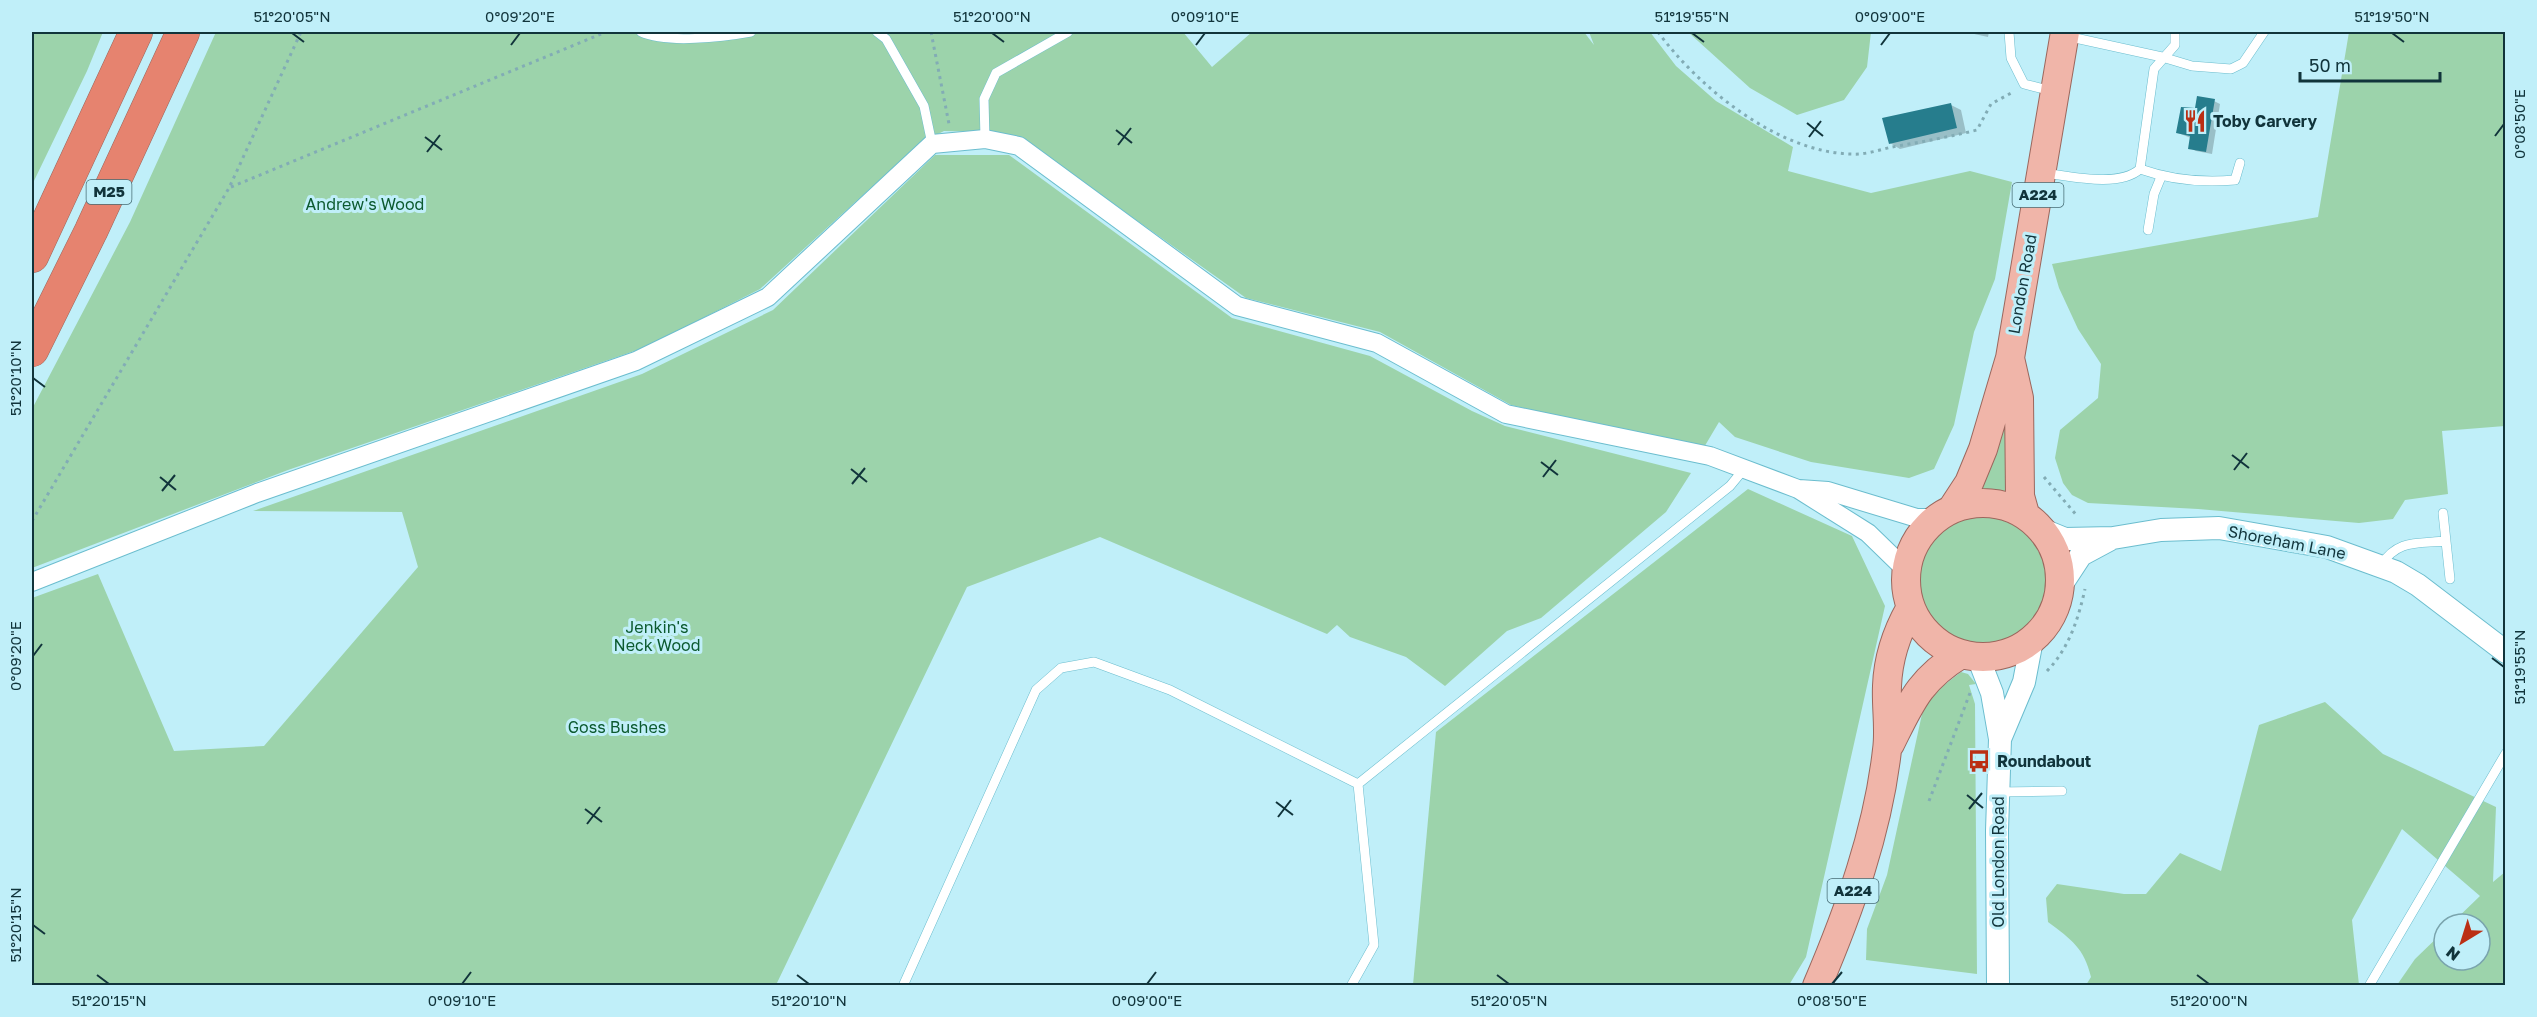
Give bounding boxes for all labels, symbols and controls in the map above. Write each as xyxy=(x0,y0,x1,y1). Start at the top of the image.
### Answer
text: 51°20'05"N xyxy=(253,7,331,25)
text: 0°09'20"E xyxy=(485,7,555,25)
text: 51°20'00"N xyxy=(953,7,1031,25)
text: 0°09'10"E xyxy=(1171,7,1239,25)
text: 51°19'55"N xyxy=(1655,7,1729,25)
text: 0°09'00"E xyxy=(1855,7,1925,25)
text: 51°19'50"N xyxy=(2354,7,2430,25)
scale bar xyxy=(2300,45,2440,83)
text: 50 m xyxy=(2309,54,2351,76)
text: 0°08'50"E xyxy=(2510,89,2528,159)
restaurant icon: Toby Carvery xyxy=(2182,108,2208,134)
place label: Toby Carvery xyxy=(2213,111,2317,131)
road number: M25 xyxy=(86,180,132,204)
road number: A224 xyxy=(2012,183,2064,207)
park label: Andrew's Wood xyxy=(306,194,424,214)
street label: London Road xyxy=(2003,233,2041,335)
text: 51°20'10"N xyxy=(6,340,24,416)
street label: Shoreham Lane xyxy=(2226,521,2348,563)
park label: Jenkin's Neck Wood xyxy=(614,617,700,655)
text: 0°09'20"E xyxy=(6,621,24,691)
text: 51°19'55"N xyxy=(2510,630,2528,704)
park label: Goss Bushes xyxy=(568,717,666,737)
bus stop icon: Roundabout xyxy=(1966,748,1992,774)
place label: Roundabout xyxy=(1997,751,2091,771)
street label: Old London Road xyxy=(1988,796,2008,928)
road number: A224 xyxy=(1828,879,1878,903)
text: 51°20'15"N xyxy=(6,887,24,963)
north arrow xyxy=(2432,912,2492,972)
text: N xyxy=(2442,942,2464,965)
text: 51°20'15"N xyxy=(71,991,147,1009)
text: 0°09'10"E xyxy=(428,991,496,1009)
text: 51°20'10"N xyxy=(771,991,847,1009)
text: 0°09'00"E xyxy=(1112,991,1182,1009)
text: 51°20'05"N xyxy=(1470,991,1548,1009)
text: 0°08'50"E xyxy=(1797,991,1867,1009)
text: 51°20'00"N xyxy=(2170,991,2248,1009)

